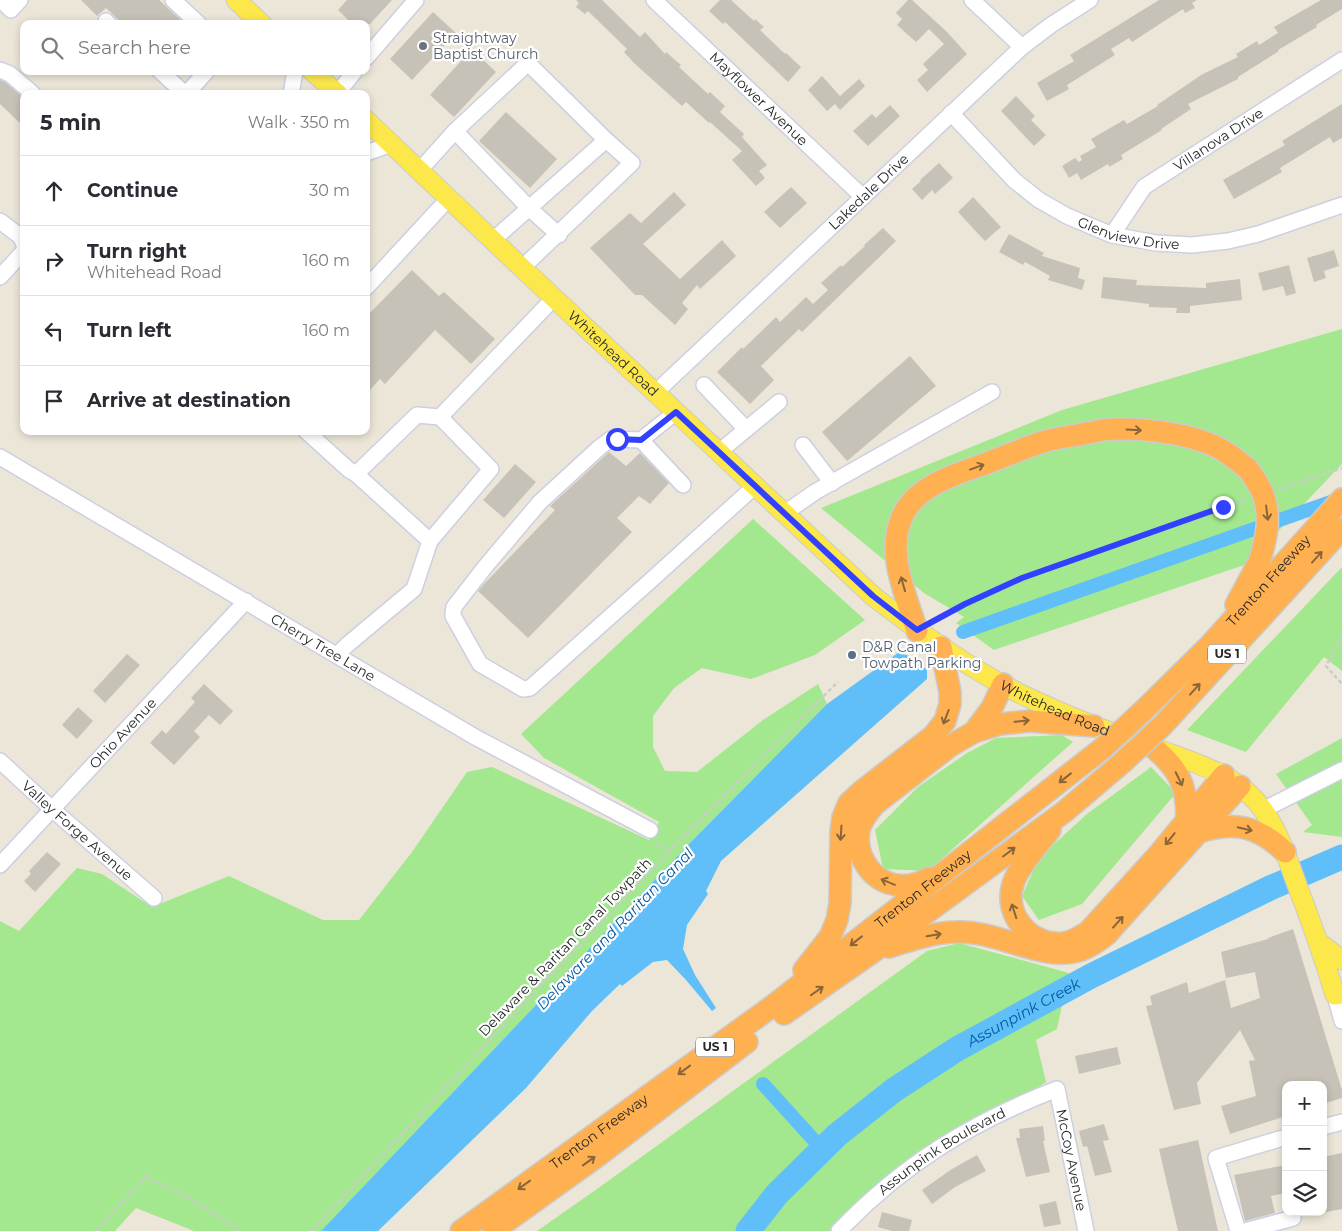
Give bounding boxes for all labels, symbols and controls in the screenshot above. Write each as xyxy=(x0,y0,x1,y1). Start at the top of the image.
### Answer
search box xyxy=(20,20,370,75)
place label: Straightway Baptist Church xyxy=(433,29,538,63)
icon: search xyxy=(38,34,66,62)
text: Search here xyxy=(78,36,191,59)
marker: Straightway Baptist Church xyxy=(417,40,429,52)
street label: Mayflower Avenue xyxy=(706,48,812,150)
street label: Villanova Drive xyxy=(1170,104,1267,175)
text: 5 min xyxy=(40,110,101,135)
text: Walk · 350 m xyxy=(248,113,350,132)
street label: Lakedale Drive xyxy=(825,150,912,234)
icon: ahead xyxy=(40,177,68,205)
text: Continue xyxy=(87,179,178,202)
text: 30 m xyxy=(309,181,350,200)
street label: Glenview Drive xyxy=(1075,213,1180,253)
text: Turn right xyxy=(87,240,187,263)
icon: right xyxy=(40,247,68,275)
text: 160 m xyxy=(303,251,350,270)
text: Whitehead Road xyxy=(87,263,222,282)
street label: Whitehead Road xyxy=(564,306,663,400)
icon: left xyxy=(40,317,68,345)
text: Turn left xyxy=(87,319,172,342)
text: 160 m xyxy=(303,321,350,340)
icon: arrive xyxy=(40,387,68,415)
text: Arrive at destination xyxy=(87,389,291,412)
one-way arrow xyxy=(1126,426,1142,435)
route start xyxy=(606,428,629,451)
one-way arrow xyxy=(969,462,985,471)
route end xyxy=(1212,496,1235,519)
one-way arrow xyxy=(1262,504,1272,520)
street label: Trenton Freeway xyxy=(1222,531,1315,630)
one-way arrow xyxy=(1311,550,1323,563)
one-way arrow xyxy=(897,576,907,592)
street label: Cherry Tree Lane xyxy=(267,610,379,685)
place label: D&R Canal Towpath Parking xyxy=(862,638,981,672)
road number: US 1 xyxy=(1208,644,1246,664)
marker: D&R Canal Towpath Parking xyxy=(846,649,858,661)
street label: Whitehead Road xyxy=(997,676,1112,740)
one-way arrow xyxy=(1190,683,1201,696)
street label: Ohio Avenue xyxy=(85,694,160,772)
one-way arrow xyxy=(941,709,950,724)
one-way arrow xyxy=(1013,717,1029,726)
one-way arrow xyxy=(1175,771,1185,786)
one-way arrow xyxy=(1059,772,1072,783)
street label: Valley Forge Avenue xyxy=(18,777,136,884)
one-way arrow xyxy=(837,825,846,841)
one-way arrow xyxy=(1237,825,1253,834)
one-way arrow xyxy=(1165,833,1176,846)
water label: Delaware and Raritan Canal xyxy=(532,844,697,1014)
street label: Trenton Freeway xyxy=(871,845,975,932)
one-way arrow xyxy=(1002,847,1015,858)
street label: Delaware & Raritan Canal Towpath xyxy=(475,854,655,1040)
one-way arrow xyxy=(881,876,896,886)
one-way arrow xyxy=(1009,903,1019,919)
one-way arrow xyxy=(1112,916,1124,929)
one-way arrow xyxy=(925,930,941,939)
one-way arrow xyxy=(850,935,863,946)
water label: Assunpink Creek xyxy=(963,973,1085,1051)
one-way arrow xyxy=(810,986,824,996)
road number: US 1 xyxy=(696,1038,734,1056)
one-way arrow xyxy=(678,1065,692,1075)
map controls xyxy=(1282,1081,1327,1216)
button: + xyxy=(1282,1081,1327,1126)
street label: Trenton Freeway xyxy=(546,1090,652,1173)
street label: Assunpink Boulevard xyxy=(874,1103,1009,1199)
street label: McCoy Avenue xyxy=(1052,1108,1091,1213)
button: − xyxy=(1282,1126,1327,1171)
one-way arrow xyxy=(582,1156,595,1167)
button: layers xyxy=(1282,1171,1327,1216)
one-way arrow xyxy=(518,1180,532,1191)

